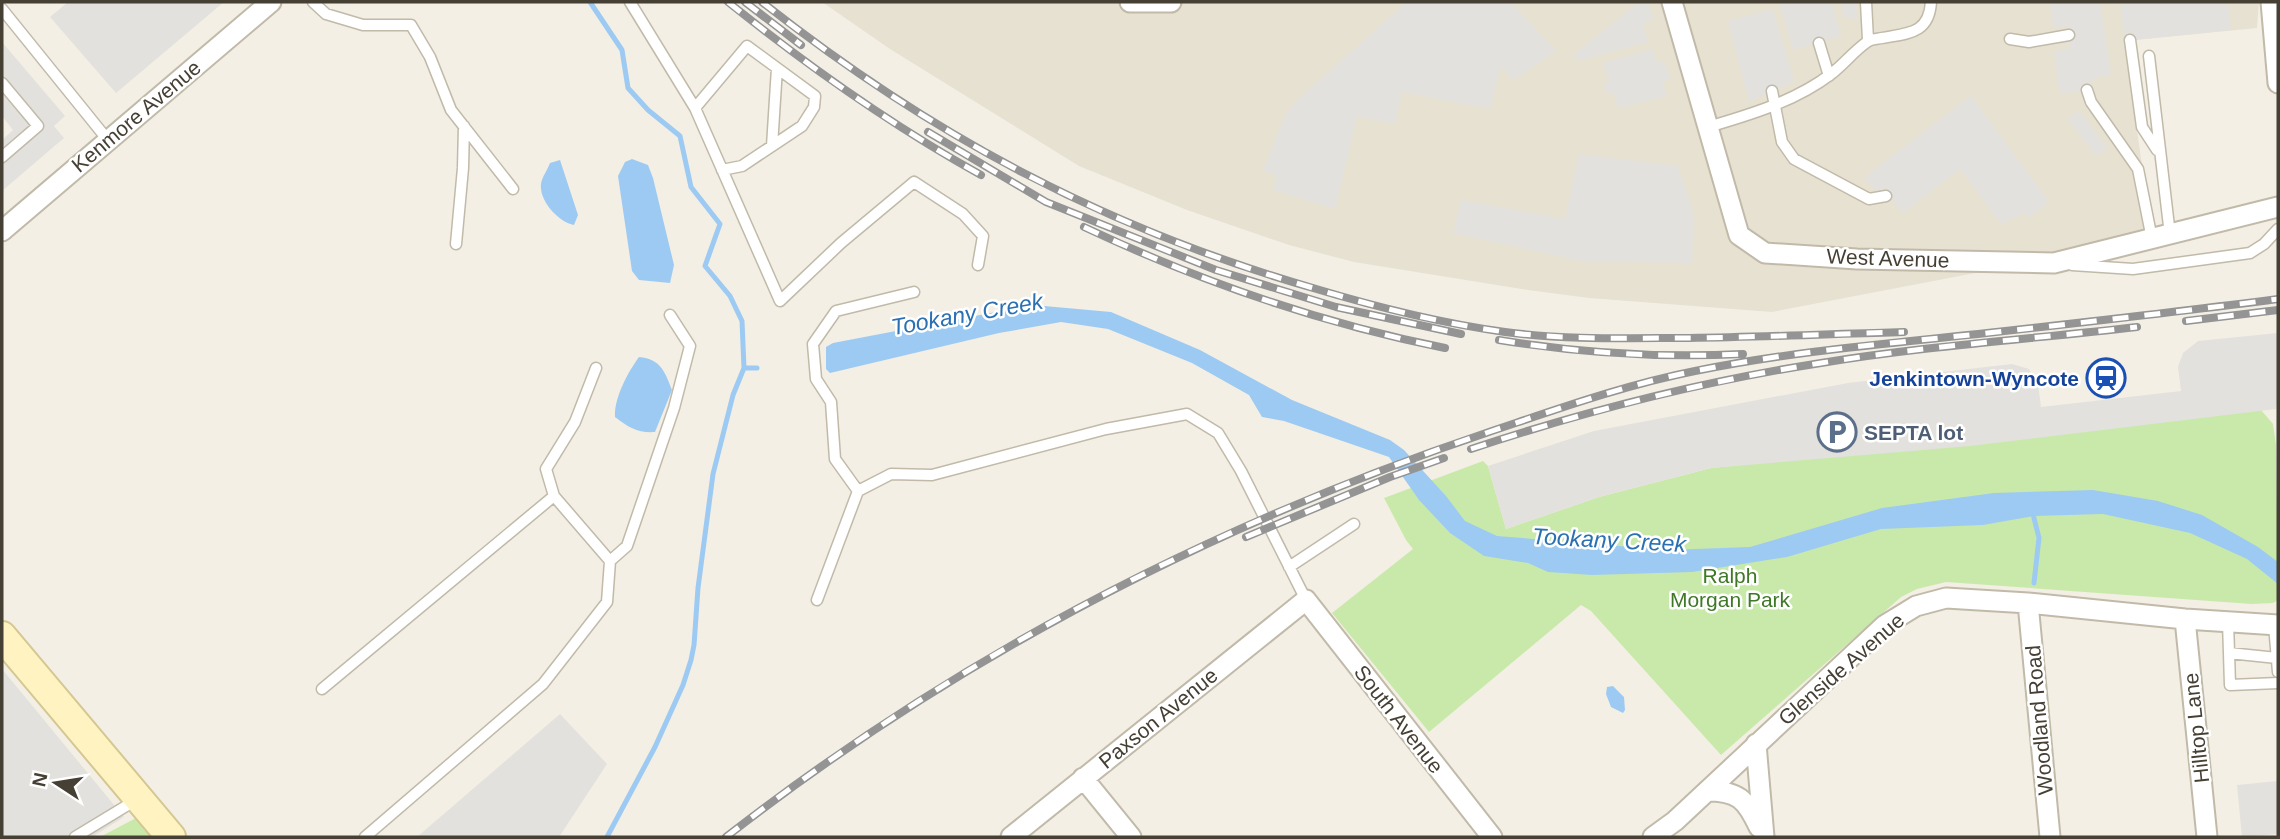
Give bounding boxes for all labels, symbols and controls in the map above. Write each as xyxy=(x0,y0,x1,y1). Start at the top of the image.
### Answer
street label: Kenmore Avenue xyxy=(67,56,205,176)
street label: West Avenue xyxy=(1826,244,1950,272)
water label: Tookany Creek xyxy=(889,288,1046,340)
station icon: Jenkintown-Wyncote xyxy=(2085,357,2127,399)
place label: Jenkintown-Wyncote xyxy=(1869,367,2079,390)
parking icon: SEPTA lot xyxy=(1816,411,1858,453)
place label: SEPTA lot xyxy=(1864,421,1963,444)
water label: Tookany Creek xyxy=(1531,523,1688,557)
park label: Ralph Morgan Park xyxy=(1670,564,1791,611)
street label: Glenside Avenue xyxy=(1774,608,1908,730)
street label: Woodland Road xyxy=(2021,644,2057,796)
street label: South Avenue xyxy=(1350,661,1448,777)
street label: Paxson Avenue xyxy=(1094,663,1222,773)
street label: Hilltop Lane xyxy=(2179,672,2213,784)
north arrow xyxy=(21,748,91,818)
text: N xyxy=(28,771,52,788)

